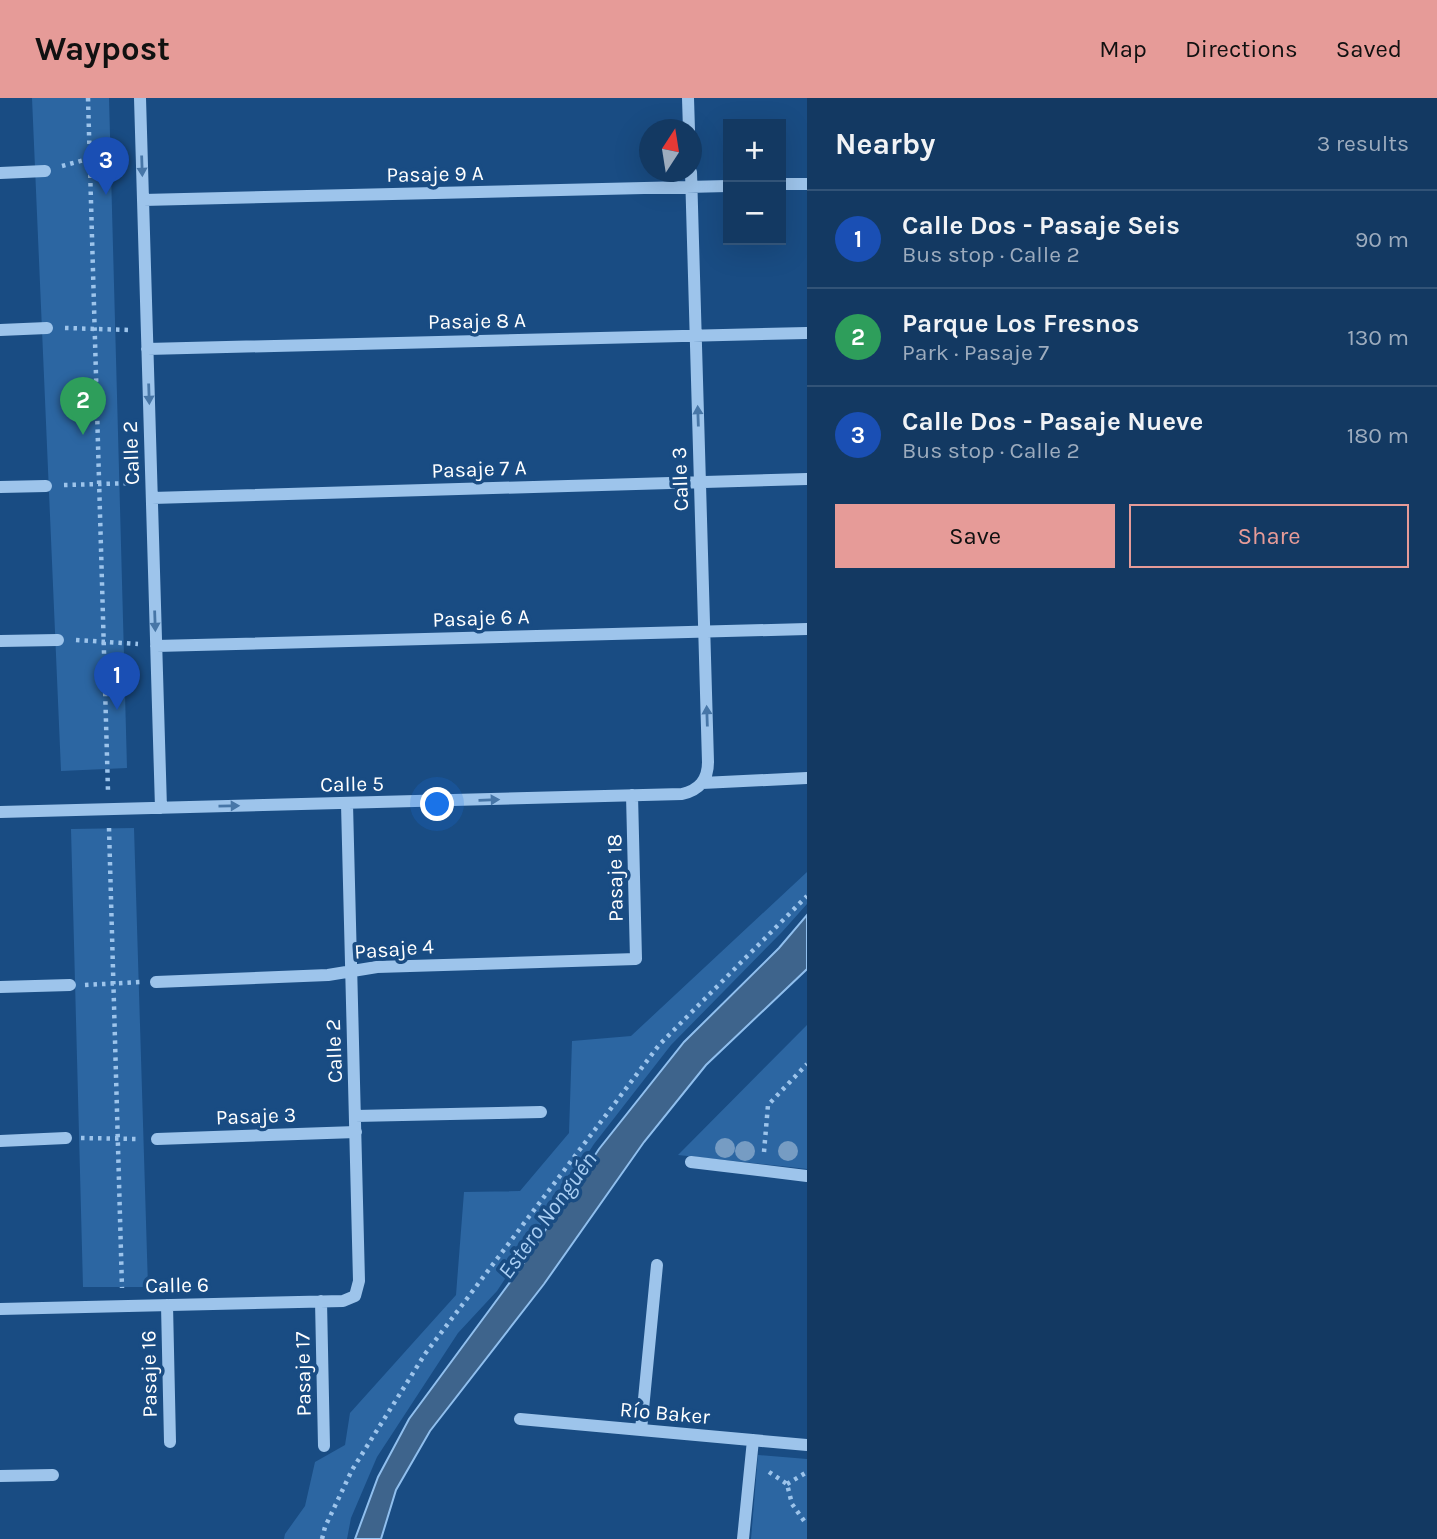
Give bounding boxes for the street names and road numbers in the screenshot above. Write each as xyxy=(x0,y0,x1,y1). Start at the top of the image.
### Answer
street label: Pasaje 9 A xyxy=(386,161,484,187)
street label: Pasaje 8 A xyxy=(428,308,526,334)
street label: Calle 2 xyxy=(118,421,144,485)
street label: Calle 3 xyxy=(667,446,693,512)
street label: Pasaje 7 A xyxy=(431,455,527,483)
street label: Pasaje 6 A xyxy=(432,604,530,632)
street label: Calle 5 xyxy=(320,771,384,797)
street label: Pasaje 18 xyxy=(602,834,628,922)
street label: Pasaje 4 xyxy=(353,934,435,964)
street label: Calle 2 xyxy=(321,1019,347,1083)
street label: Pasaje 3 xyxy=(215,1103,297,1129)
street label: Calle 6 xyxy=(145,1272,209,1298)
street label: Pasaje 16 xyxy=(136,1330,162,1418)
street label: Pasaje 17 xyxy=(290,1331,316,1417)
street label: Río Baker xyxy=(619,1397,711,1429)

